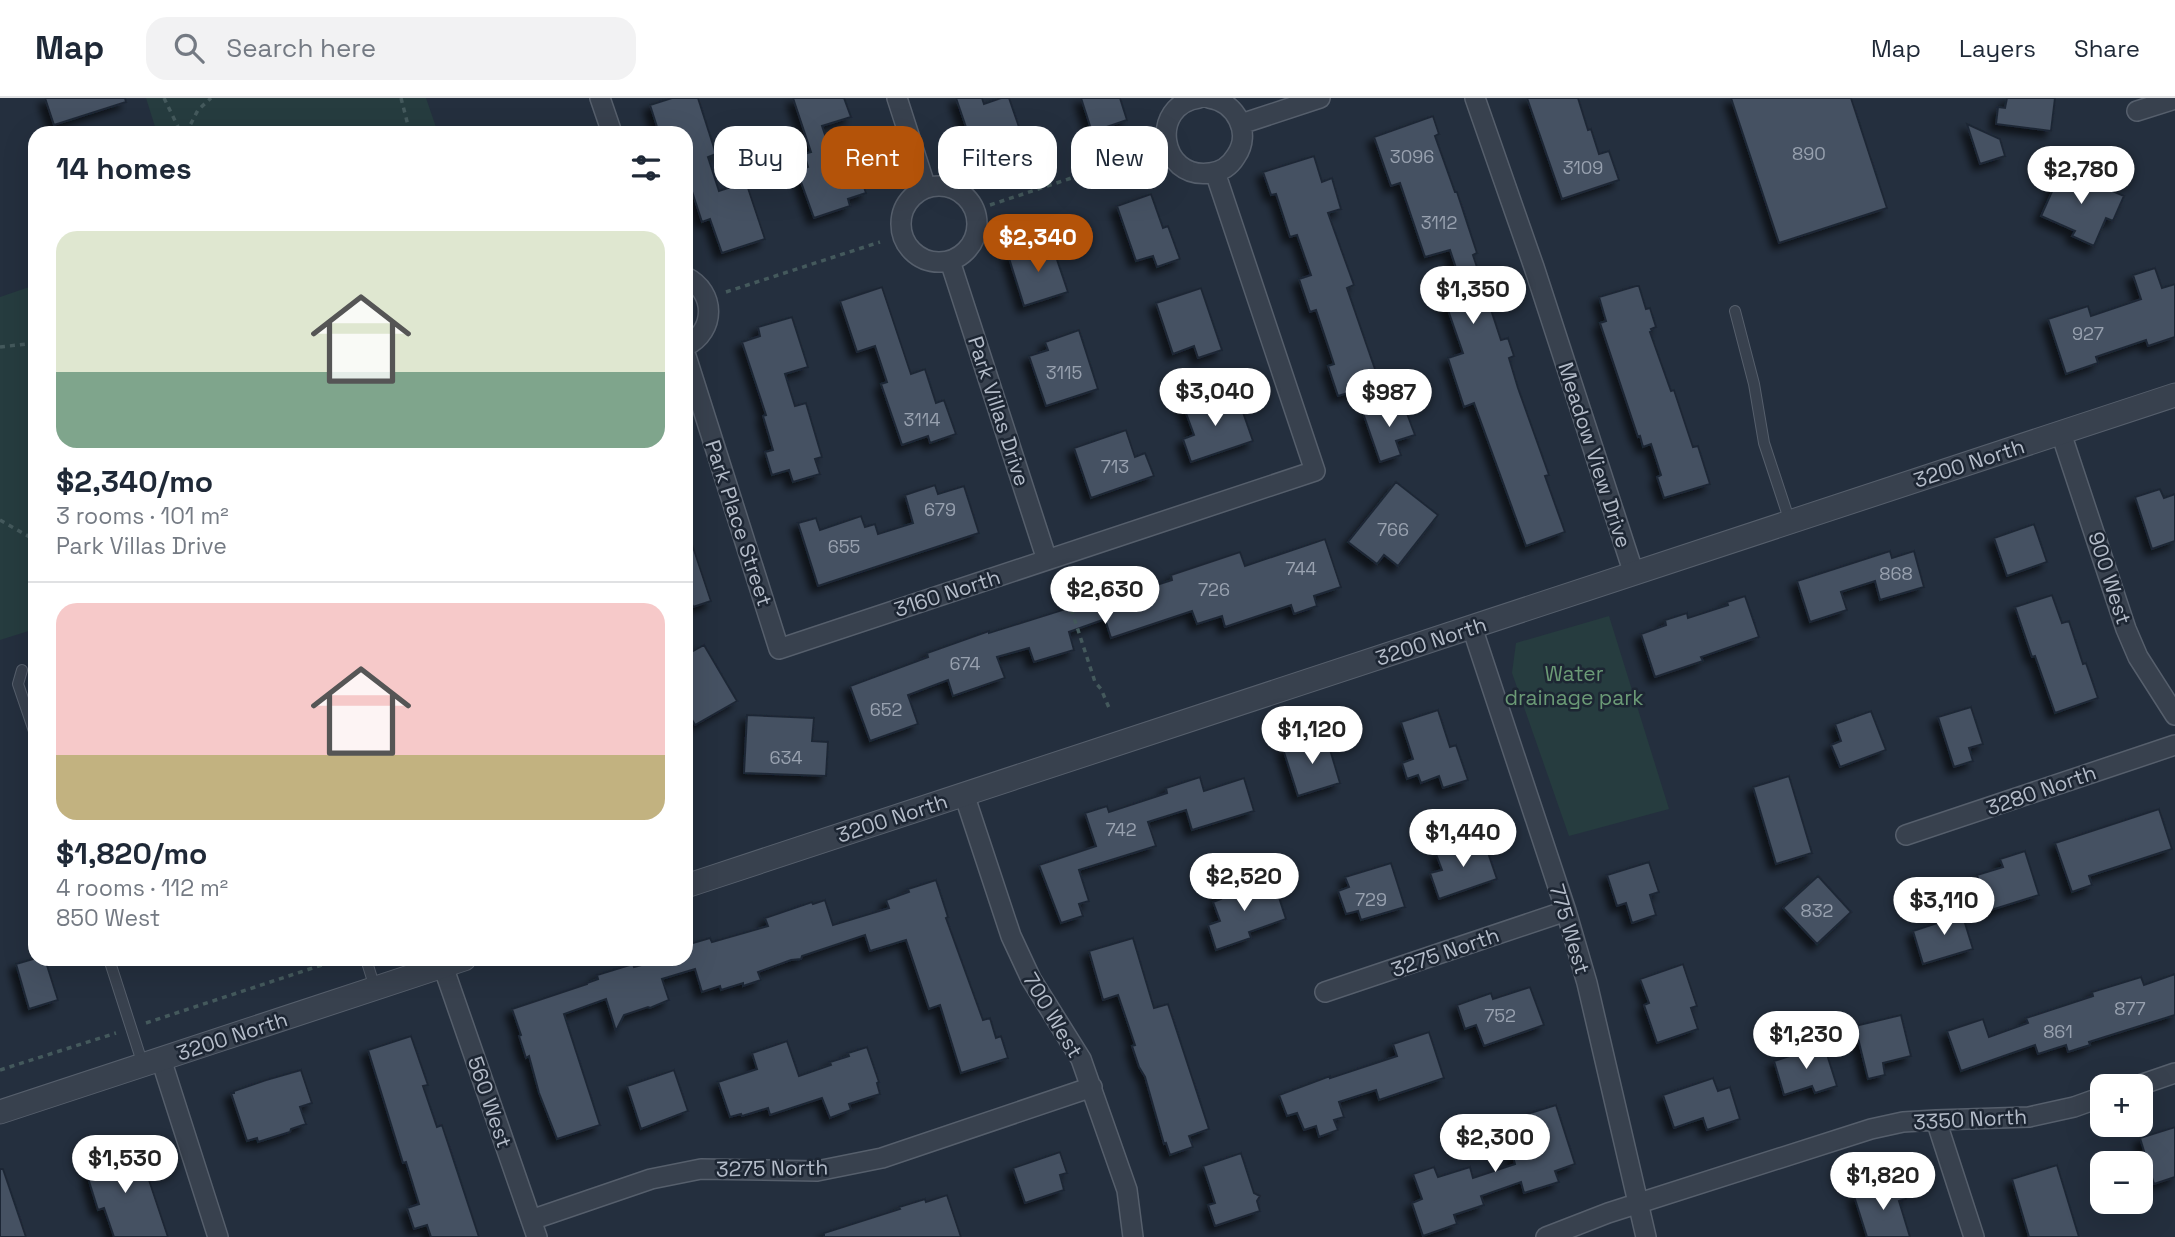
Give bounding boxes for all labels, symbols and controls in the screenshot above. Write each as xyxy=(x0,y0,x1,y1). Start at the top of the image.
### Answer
search box xyxy=(146,17,636,80)
text: Map xyxy=(35,27,104,69)
icon: search xyxy=(170,29,208,67)
text: Search here xyxy=(226,31,376,65)
text: Map xyxy=(1871,33,1921,64)
text: Layers xyxy=(1959,33,2036,64)
text: Share xyxy=(2074,33,2140,64)
chip: Buy xyxy=(714,126,807,189)
chip: Rent xyxy=(821,126,924,189)
chip: Filters xyxy=(938,126,1057,189)
chip: New xyxy=(1071,126,1168,189)
house number: 890 xyxy=(1792,142,1826,165)
house number: 3096 xyxy=(1390,145,1434,168)
pin: $2,780 xyxy=(2024,146,2138,206)
text: 14 homes xyxy=(56,149,192,188)
icon: filters xyxy=(627,149,665,187)
text: $2,780 xyxy=(2043,154,2119,184)
house number: 3109 xyxy=(1563,156,1603,179)
house number: 3112 xyxy=(1421,211,1457,234)
pin: $2,340 xyxy=(981,214,1095,274)
text: $2,340 xyxy=(999,222,1077,252)
pin: $1,350 xyxy=(1416,266,1530,326)
text: $1,350 xyxy=(1436,274,1510,304)
icon: home xyxy=(298,276,424,402)
house number: 927 xyxy=(2072,322,2104,345)
street label: Park Villas Drive xyxy=(962,333,1036,489)
street label: Meadow View Drive xyxy=(1552,359,1638,551)
house number: 3115 xyxy=(1046,361,1082,384)
pin: $3,040 xyxy=(1158,368,1272,428)
pin: $987 xyxy=(1348,370,1430,429)
text: $3,040 xyxy=(1176,376,1254,406)
text: $987 xyxy=(1362,377,1416,407)
house number: 3114 xyxy=(904,408,940,431)
street label: 3200 North xyxy=(1910,432,2028,494)
street label: Park Place Street xyxy=(699,436,779,610)
house number: 713 xyxy=(1101,455,1129,478)
text: $2,340/mo xyxy=(56,462,213,501)
house number: 679 xyxy=(924,498,956,521)
text: 3 rooms · 101 m² xyxy=(56,501,229,531)
house number: 766 xyxy=(1377,518,1409,541)
street label: 900 West xyxy=(2082,528,2138,628)
text: Park Villas Drive xyxy=(56,531,227,561)
house number: 655 xyxy=(828,535,860,558)
house number: 744 xyxy=(1285,557,1317,580)
house number: 868 xyxy=(1879,562,1913,585)
street label: 3160 North xyxy=(890,563,1004,623)
pin: $2,630 xyxy=(1048,566,1162,626)
text: $2,630 xyxy=(1066,574,1144,604)
house number: 726 xyxy=(1198,578,1230,601)
street label: 3200 North xyxy=(1372,610,1490,672)
icon: home xyxy=(298,648,424,774)
house number: 674 xyxy=(949,652,981,675)
park label: Water drainage park xyxy=(1504,660,1644,711)
house number: 652 xyxy=(870,698,902,721)
pin: $1,120 xyxy=(1255,706,1369,766)
text: $1,120 xyxy=(1278,714,1346,744)
house number: 634 xyxy=(769,746,803,769)
street label: 3280 North xyxy=(1982,759,2100,821)
street label: 3200 North xyxy=(833,787,951,849)
pin: $1,440 xyxy=(1406,810,1520,869)
text: $1,440 xyxy=(1425,817,1501,847)
house number: 742 xyxy=(1105,818,1137,841)
text: $1,820/mo xyxy=(56,834,207,873)
pin: $2,520 xyxy=(1187,854,1301,913)
text: $2,520 xyxy=(1206,861,1282,891)
text: 4 rooms · 112 m² xyxy=(56,873,228,903)
pin: $3,110 xyxy=(1887,878,2001,937)
street label: 775 West xyxy=(1544,881,1596,977)
text: $3,110 xyxy=(1909,885,1979,915)
house number: 729 xyxy=(1355,888,1387,911)
house number: 832 xyxy=(1801,899,1833,922)
text: 850 West xyxy=(56,903,160,933)
street label: 3275 North xyxy=(1387,921,1503,983)
street label: 700 West xyxy=(1017,967,1089,1063)
house number: 877 xyxy=(2114,997,2146,1020)
house number: 752 xyxy=(1484,1004,1516,1027)
street label: 3200 North xyxy=(173,1005,291,1067)
pin: $1,230 xyxy=(1749,1012,1863,1071)
text: $1,230 xyxy=(1769,1019,1843,1049)
house number: 861 xyxy=(2043,1020,2073,1043)
street label: 560 West xyxy=(462,1053,518,1151)
map controls xyxy=(2090,1074,2153,1214)
button: + xyxy=(2090,1074,2153,1137)
street label: 3350 North xyxy=(1912,1103,2028,1135)
pin: $2,300 xyxy=(1438,1114,1552,1174)
text: $2,300 xyxy=(1456,1122,1534,1152)
pin: $1,530 xyxy=(68,1136,182,1195)
text: $1,530 xyxy=(88,1143,162,1173)
button: − xyxy=(2090,1151,2153,1214)
pin: $1,820 xyxy=(1826,1152,1940,1212)
street label: 3275 North xyxy=(716,1154,828,1182)
text: $1,820 xyxy=(1846,1160,1920,1190)

